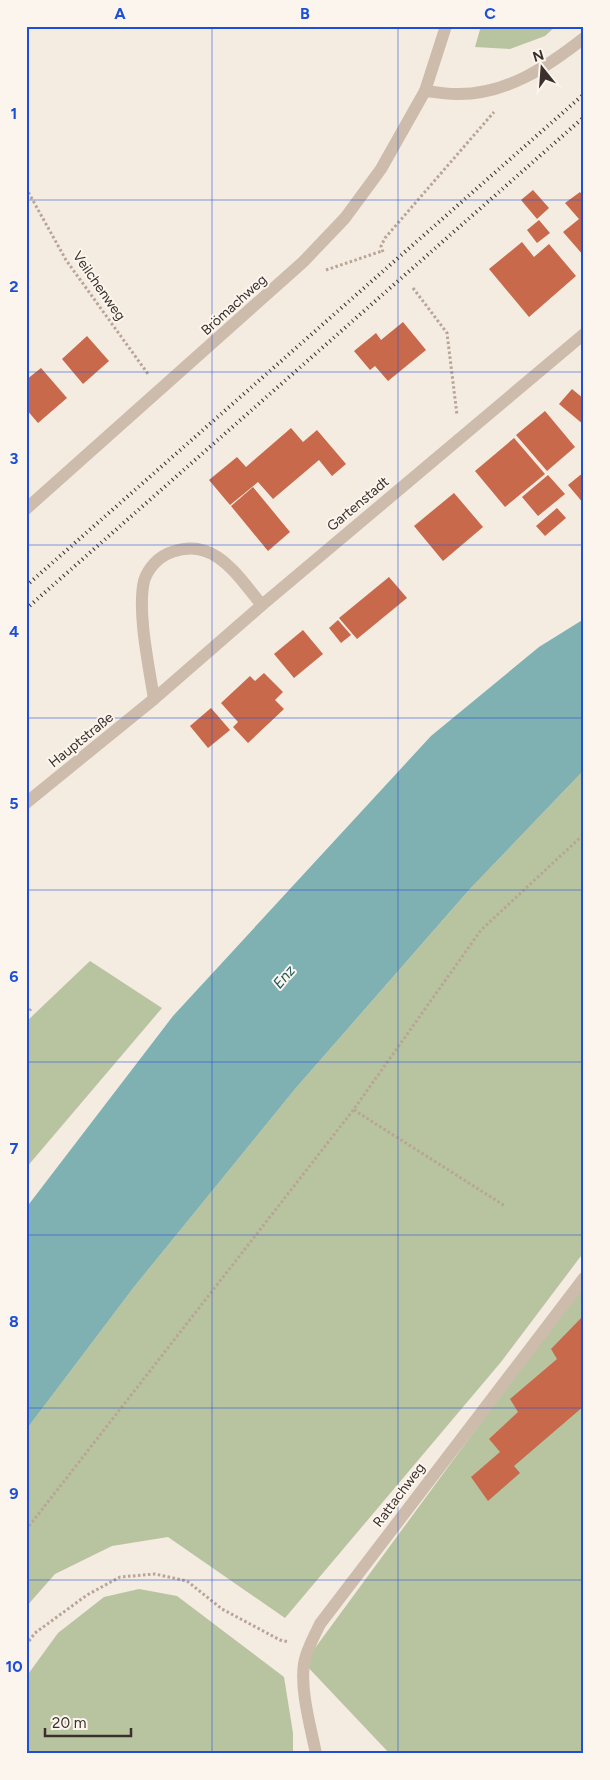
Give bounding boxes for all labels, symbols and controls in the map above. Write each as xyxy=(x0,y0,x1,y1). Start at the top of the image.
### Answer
text: A xyxy=(114,4,126,23)
text: B xyxy=(300,4,310,23)
text: C xyxy=(484,4,496,23)
north arrow xyxy=(518,42,568,92)
text: N xyxy=(531,46,546,66)
text: 1 xyxy=(11,104,17,123)
street label: Veilchenweg xyxy=(69,248,129,324)
street label: Brömachweg xyxy=(198,271,270,339)
text: 2 xyxy=(9,277,19,296)
text: 3 xyxy=(10,449,19,468)
street label: Gartenstadt xyxy=(324,473,392,535)
text: 4 xyxy=(9,622,19,641)
street label: Hauptstraße xyxy=(45,709,117,771)
text: 5 xyxy=(9,794,19,813)
water label: Enz xyxy=(269,961,299,992)
text: 6 xyxy=(9,967,19,986)
text: 7 xyxy=(10,1139,19,1158)
text: 8 xyxy=(9,1312,19,1331)
street label: Rattachweg xyxy=(369,1460,429,1530)
text: 9 xyxy=(9,1484,19,1503)
text: 10 xyxy=(5,1657,23,1676)
scale bar xyxy=(45,1705,131,1737)
text: 20 m xyxy=(52,1714,86,1732)

